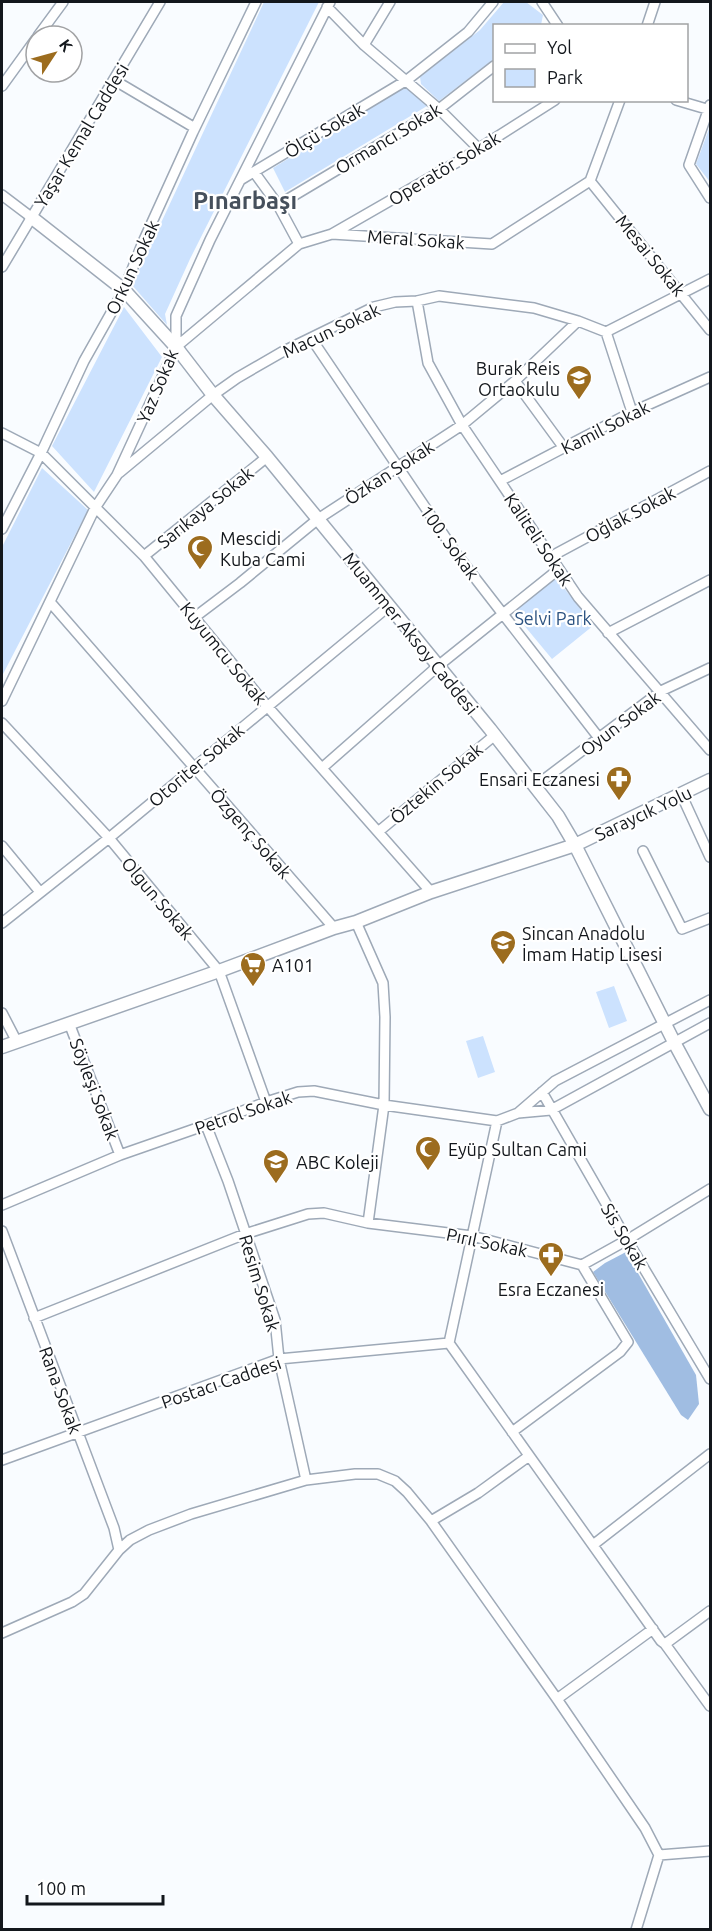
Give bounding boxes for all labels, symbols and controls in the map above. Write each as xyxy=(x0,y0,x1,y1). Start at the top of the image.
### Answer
north arrow xyxy=(24,24,84,84)
legend xyxy=(493,24,688,102)
text: K xyxy=(56,36,77,55)
text: Yol xyxy=(547,37,572,57)
street label: Yaşar Kemal Caddesi xyxy=(30,59,132,211)
text: Park xyxy=(547,67,583,87)
street label: Ormancı Sokak xyxy=(331,98,445,178)
street label: Ölçü Sokak xyxy=(281,99,367,161)
street label: Operatör Sokak xyxy=(385,127,503,209)
district label: Pınarbaşı xyxy=(193,187,297,214)
street label: Mesai Sokak xyxy=(612,210,690,300)
street label: Orkun Sokak xyxy=(101,217,163,317)
street label: Meral Sokak xyxy=(366,226,466,252)
street label: Macun Sokak xyxy=(279,299,383,361)
street label: Yaz Sokak xyxy=(132,346,182,426)
place label: Burak Reis Ortaokulu xyxy=(476,358,560,399)
school or university icon: Burak Reis Ortaokulu xyxy=(564,363,594,401)
street label: Kamil Sokak xyxy=(558,396,652,458)
street label: Özkan Sokak xyxy=(341,436,437,508)
street label: Sarıkaya Sokak xyxy=(153,462,257,552)
street label: Oğlak Sokak xyxy=(582,482,678,546)
street label: Kaliteli Sokak xyxy=(501,489,577,589)
street label: 100. Sokak xyxy=(417,501,483,583)
place label: Mescidi Kuba Cami xyxy=(220,528,305,569)
mosque icon: Mescidi Kuba Cami xyxy=(185,533,215,571)
street label: Muammer Aksoy Caddesi xyxy=(340,548,482,718)
street label: Kuyumcu Sokak xyxy=(177,598,271,708)
park label: Selvi Park xyxy=(514,608,592,628)
street label: Oyun Sokak xyxy=(576,687,664,759)
street label: Otoriter Sokak xyxy=(144,719,248,811)
street label: Öztekin Sokak xyxy=(386,739,486,827)
pharmacy icon: Ensari Eczanesi xyxy=(604,764,634,802)
place label: Ensari Eczanesi xyxy=(479,769,600,789)
street label: Saraycık Yolu xyxy=(591,782,695,844)
street label: Özgenç Sokak xyxy=(207,784,295,882)
street label: Olgun Sokak xyxy=(118,853,198,943)
place label: Sincan Anadolu İmam Hatip Lisesi xyxy=(522,923,662,964)
school or university icon: Sincan Anadolu İmam Hatip Lisesi xyxy=(488,928,518,966)
supermarket icon: A101 xyxy=(238,950,268,988)
place label: A101 xyxy=(272,955,314,975)
street label: Söyleşi Sokak xyxy=(67,1035,123,1143)
street label: Petrol Sokak xyxy=(192,1086,294,1138)
mosque icon: Eyüp Sultan Cami xyxy=(413,1134,443,1172)
place label: Eyüp Sultan Cami xyxy=(448,1139,587,1159)
school or university icon: ABC Koleji xyxy=(261,1147,291,1185)
place label: ABC Koleji xyxy=(296,1152,379,1172)
street label: Sis Sokak xyxy=(598,1200,652,1272)
street label: Pırıl Sokak xyxy=(445,1224,529,1260)
street label: Resim Sokak xyxy=(236,1232,284,1334)
pharmacy icon: Esra Eczanesi xyxy=(536,1240,566,1278)
place label: Esra Eczanesi xyxy=(498,1279,604,1299)
street label: Rana Sokak xyxy=(36,1344,86,1436)
street label: Postacı Caddesi xyxy=(158,1352,284,1412)
scale bar xyxy=(27,1868,164,1906)
text: 100 m xyxy=(36,1878,86,1898)

